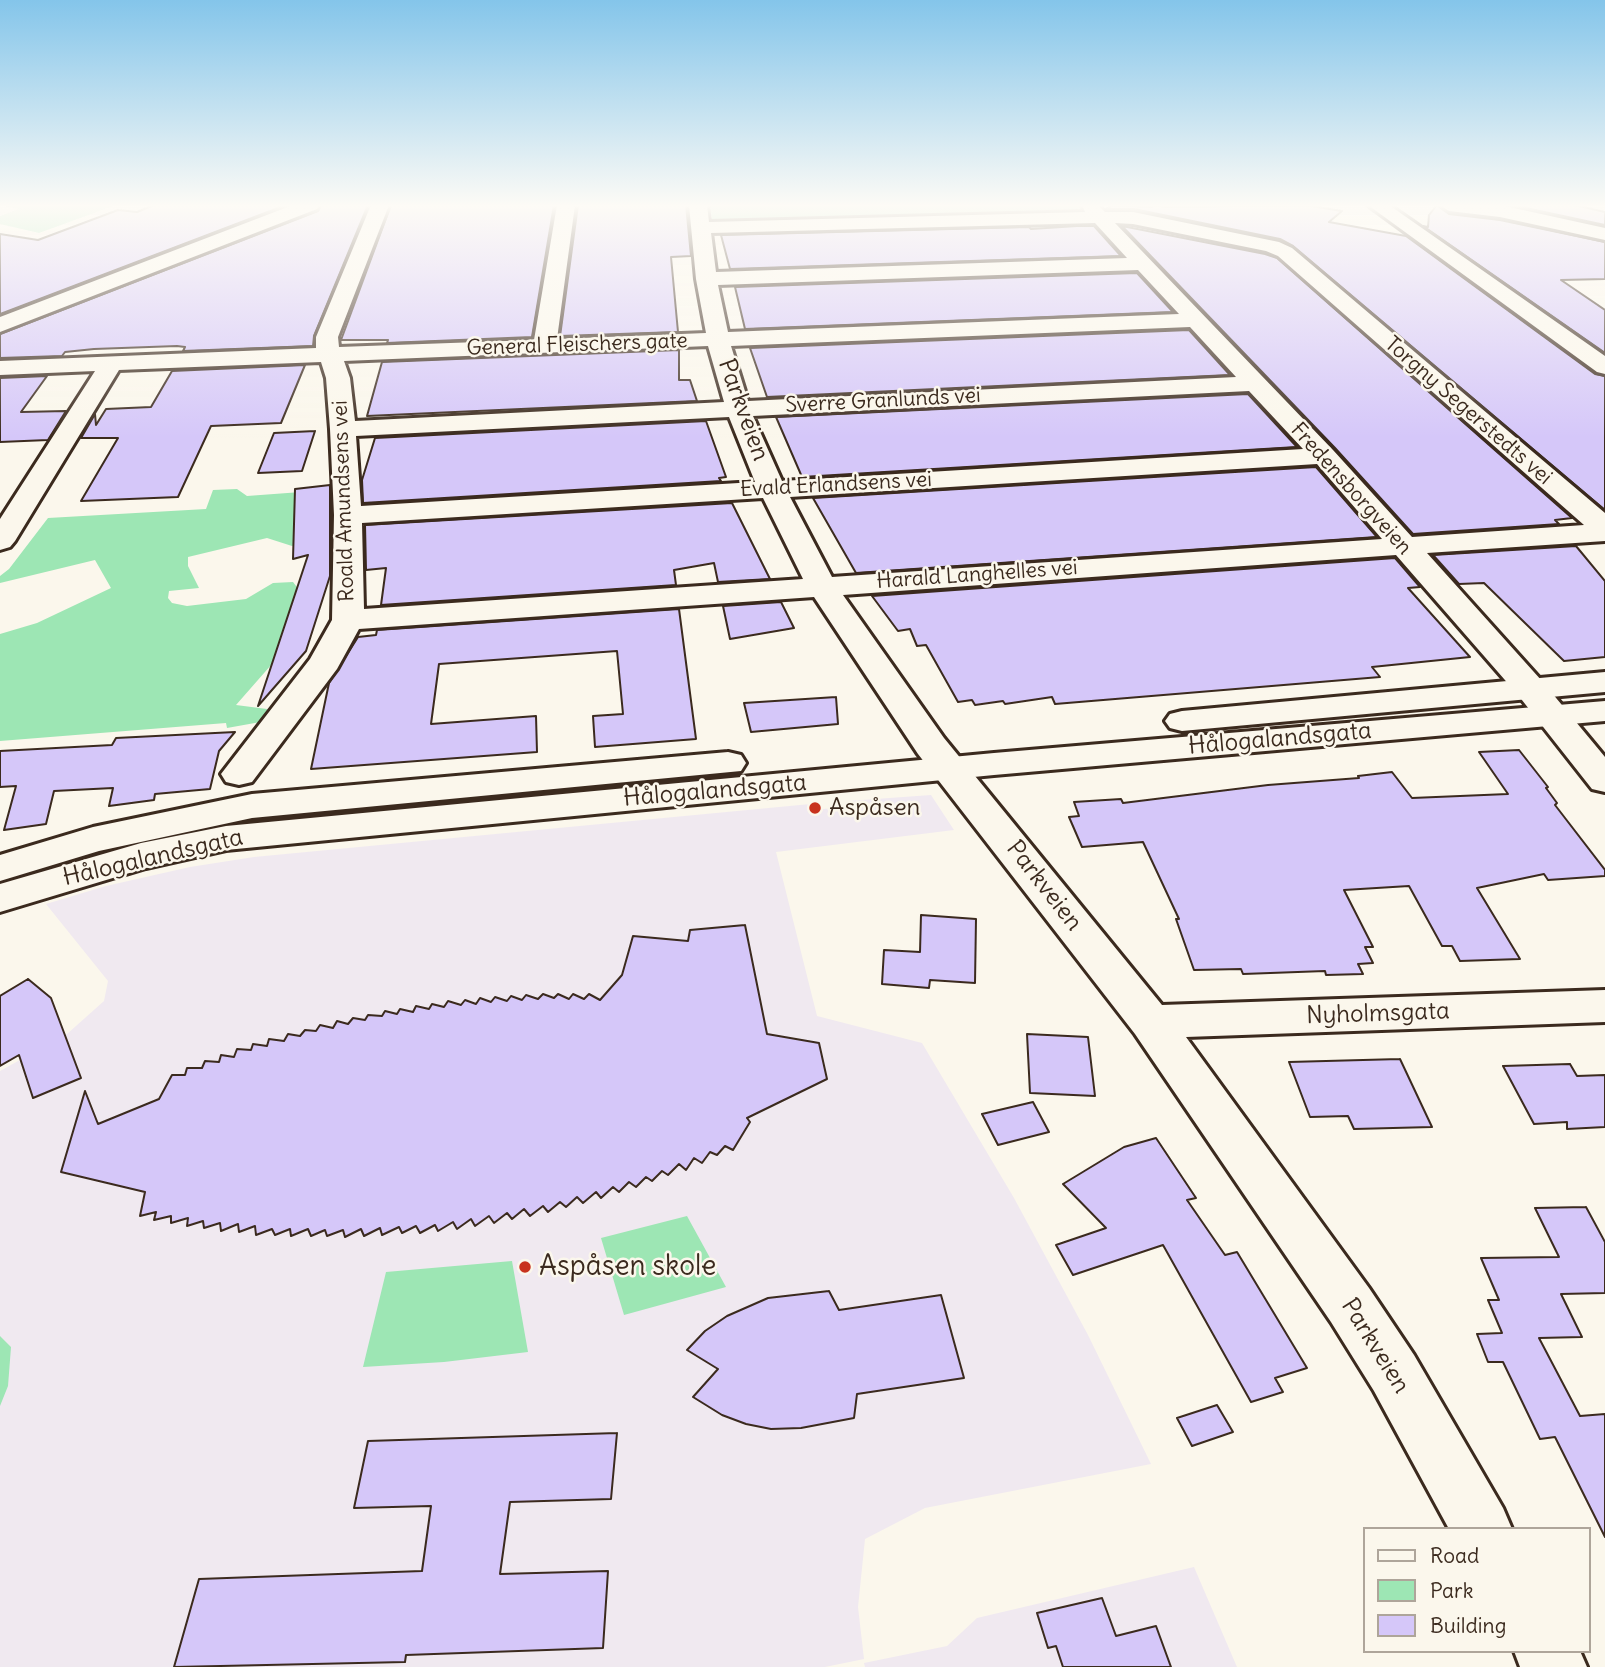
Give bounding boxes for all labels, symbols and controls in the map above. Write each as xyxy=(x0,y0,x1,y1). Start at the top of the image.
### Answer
street label: General Fleischers gate xyxy=(466,329,688,361)
street label: Torgny Segerstedts vei xyxy=(1379,332,1557,490)
street label: Parkveien xyxy=(711,355,775,465)
street label: Sverre Granlunds vei xyxy=(785,383,981,419)
street label: Roald Amundsens vei xyxy=(328,400,360,602)
street label: Fredensborgveien xyxy=(1285,418,1417,560)
street label: Evald Erlandsens vei xyxy=(739,467,933,503)
street label: Harald Langhelles vei xyxy=(876,555,1078,595)
street label: Hålogalandsgata xyxy=(1187,717,1373,761)
street label: Hålogalandsgata xyxy=(622,769,808,813)
place label: Aspåsen xyxy=(829,794,920,822)
marker: Aspåsen xyxy=(807,800,823,816)
street label: Hålogalandsgata xyxy=(60,823,246,893)
street label: Parkveien xyxy=(1000,835,1088,937)
street label: Nyholmsgata xyxy=(1306,997,1450,1031)
place label: Aspåsen skole xyxy=(539,1250,716,1284)
marker: Aspåsen skole xyxy=(517,1259,533,1275)
street label: Parkveien xyxy=(1335,1293,1415,1399)
legend xyxy=(1364,1527,1591,1653)
text: Road xyxy=(1430,1542,1479,1569)
text: Park xyxy=(1430,1577,1473,1604)
text: Building xyxy=(1430,1612,1506,1639)

